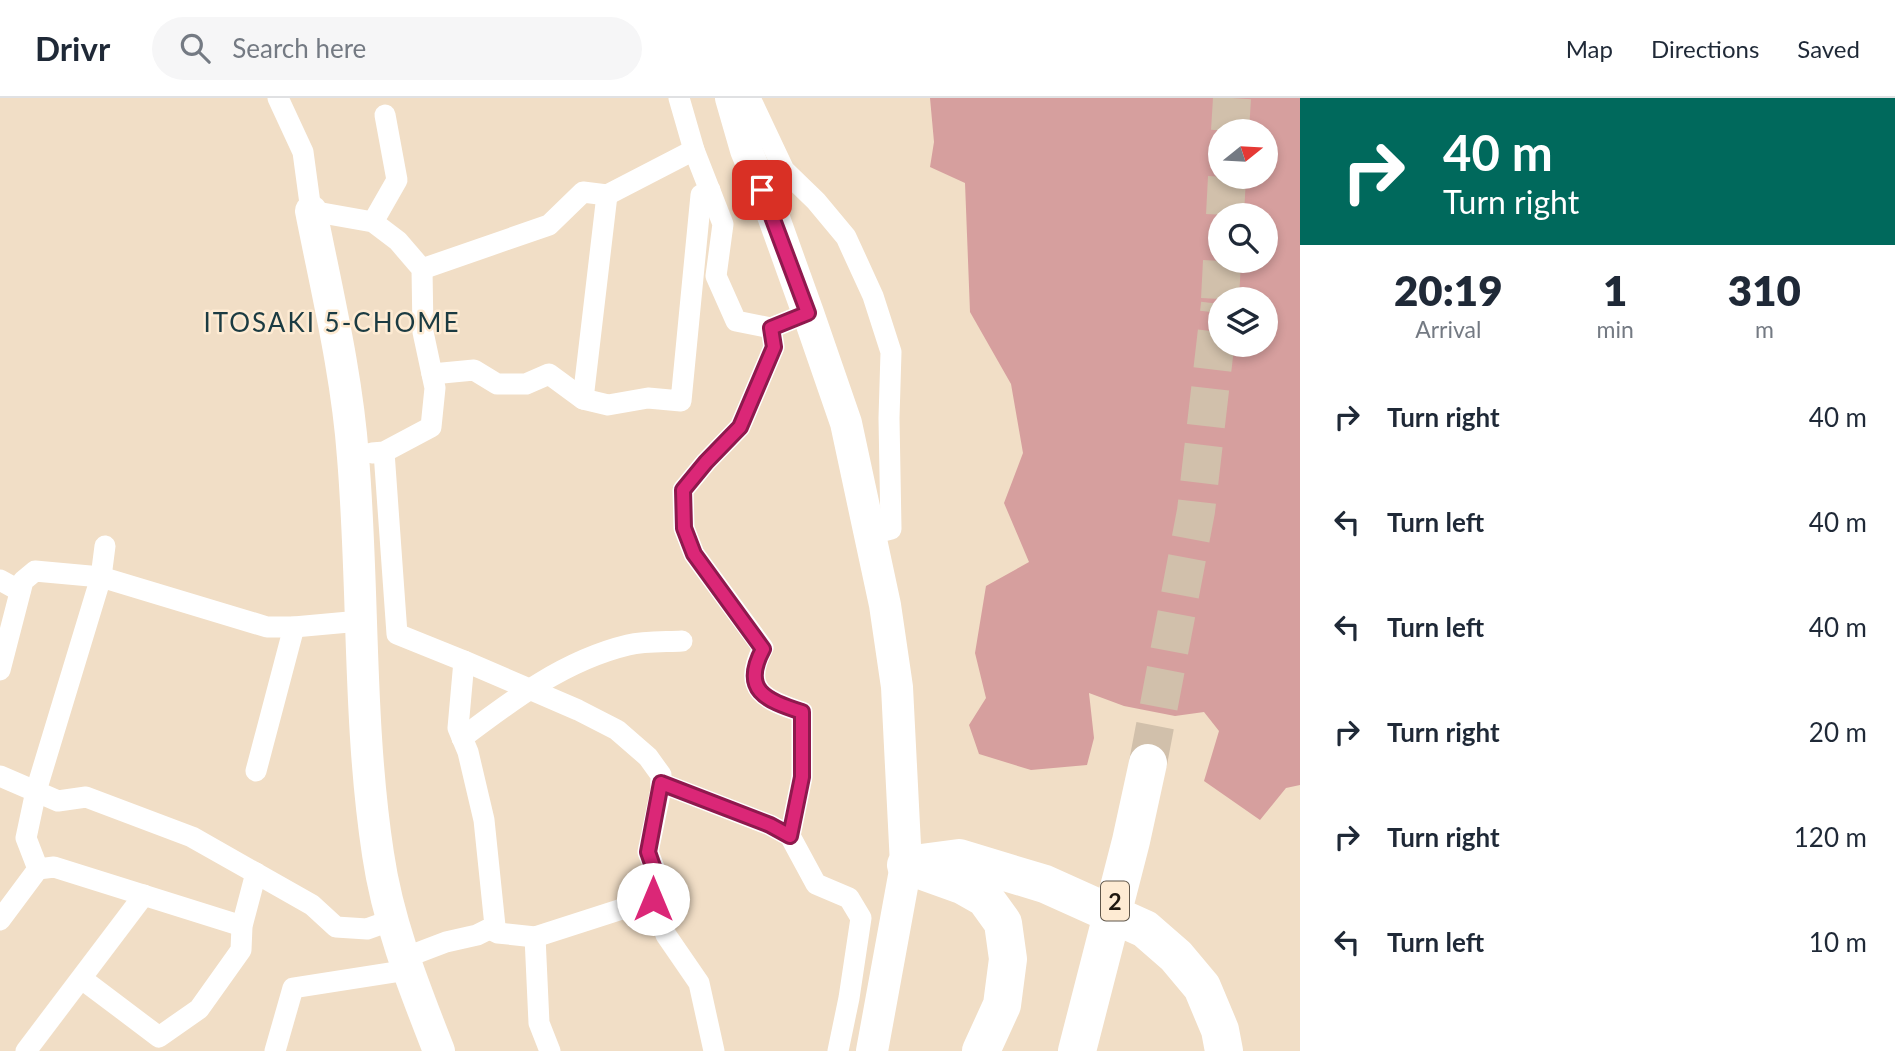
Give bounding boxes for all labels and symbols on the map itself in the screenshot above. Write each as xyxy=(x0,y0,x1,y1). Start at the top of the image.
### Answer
north arrow xyxy=(1208,119,1278,189)
pin xyxy=(732,160,792,220)
district label: ITOSAKI 5-CHOME xyxy=(203,306,461,338)
position arrow xyxy=(616,862,690,936)
road number: 2 xyxy=(1101,881,1129,920)

